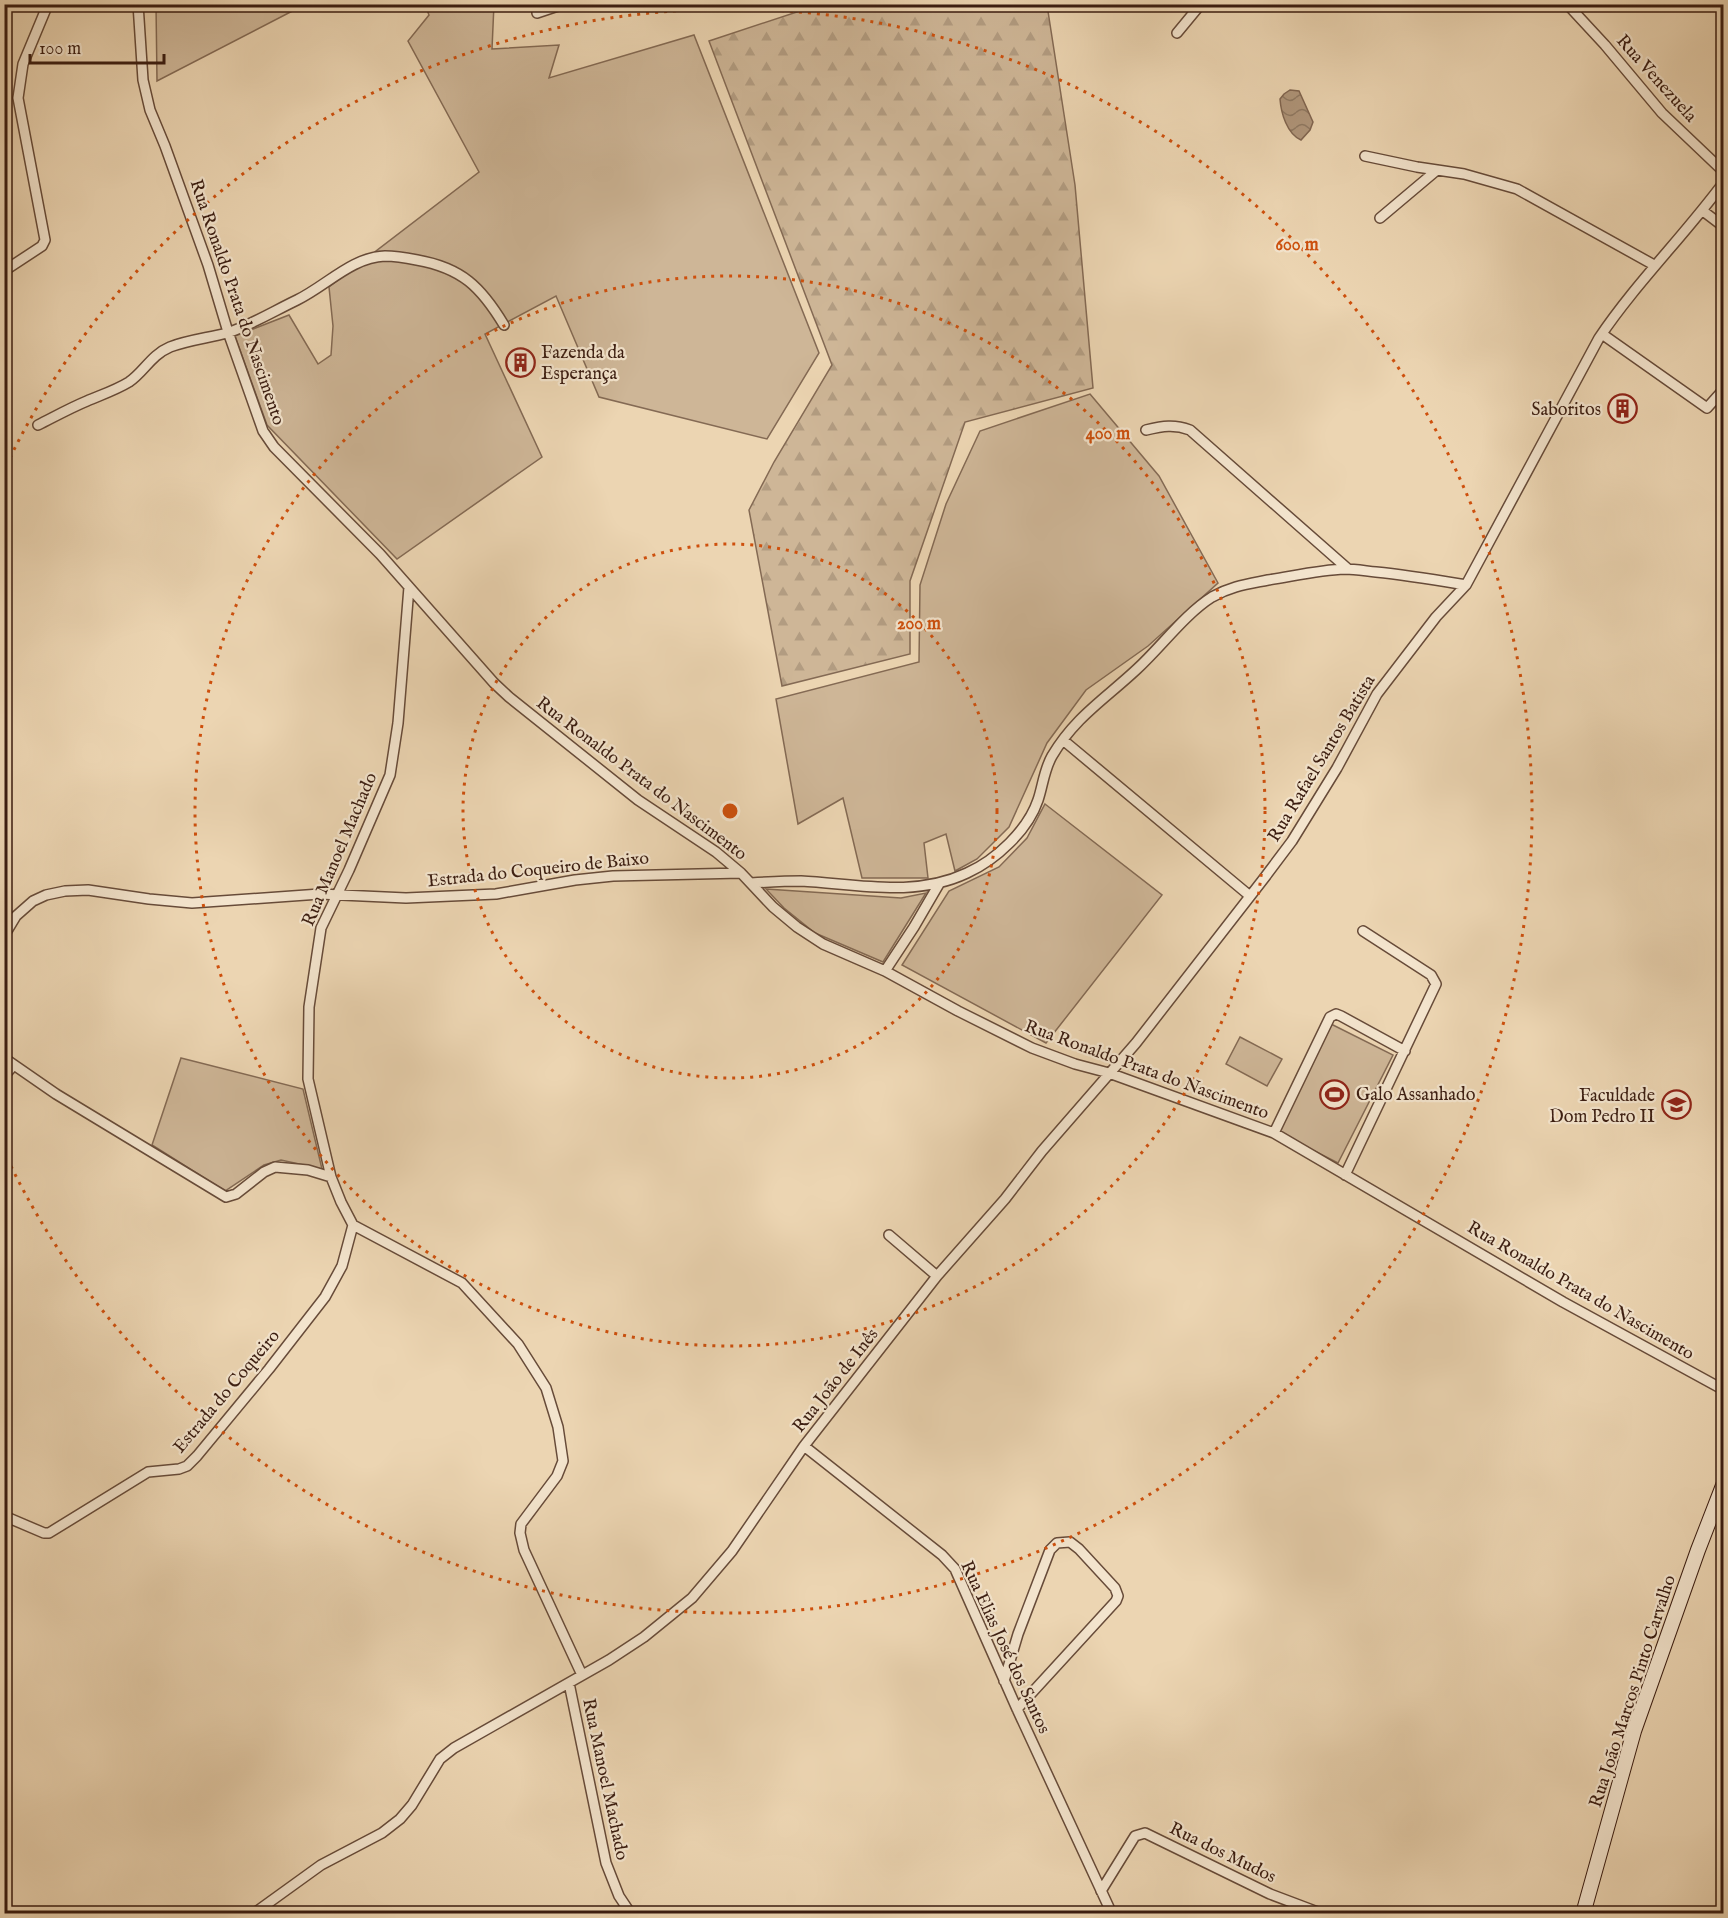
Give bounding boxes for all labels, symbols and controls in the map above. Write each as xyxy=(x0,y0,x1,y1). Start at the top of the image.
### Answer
scale bar xyxy=(30,27,164,65)
street label: Rua Venezuela xyxy=(1610,30,1701,128)
text: 100 m xyxy=(39,38,81,61)
street label: Rua Ronaldo Prata do Nascimento xyxy=(184,177,290,429)
text: 600 m xyxy=(1275,234,1319,257)
place label: Fazenda da Esperança xyxy=(541,342,625,386)
building icon: Fazenda da Esperança xyxy=(504,346,536,378)
building icon: Saboritos xyxy=(1606,393,1638,425)
place label: Saboritos xyxy=(1531,399,1601,422)
text: 400 m xyxy=(1086,423,1130,446)
text: 200 m xyxy=(897,613,941,636)
street label: Rua Rafael Santos Batista xyxy=(1263,671,1381,847)
street label: Rua Ronaldo Prata do Nascimento xyxy=(531,692,751,866)
street label: Rua Manoel Machado xyxy=(298,769,383,930)
centre of rings xyxy=(720,801,740,821)
street label: Estrada do Coqueiro de Baixo xyxy=(426,847,650,894)
street label: Rua Ronaldo Prata do Nascimento xyxy=(1021,1015,1272,1126)
sports icon: Galo Assanhado xyxy=(1319,1078,1351,1110)
place label: Galo Assanhado xyxy=(1356,1084,1476,1107)
place label: Faculdade Dom Pedro II xyxy=(1549,1085,1655,1129)
school or university icon: Faculdade Dom Pedro II xyxy=(1660,1089,1692,1121)
street label: Rua Ronaldo Prata do Nascimento xyxy=(1463,1217,1698,1366)
street label: Rua João de Inês xyxy=(788,1324,884,1438)
street label: Estrada do Coqueiro xyxy=(169,1325,286,1458)
street label: Rua Elias José dos Santos xyxy=(954,1557,1055,1738)
street label: Rua João Marcos Pinto Carvalho xyxy=(1585,1572,1682,1811)
street label: Rua Manoel Machado xyxy=(576,1696,633,1863)
street label: Rua dos Mudos xyxy=(1165,1818,1279,1889)

